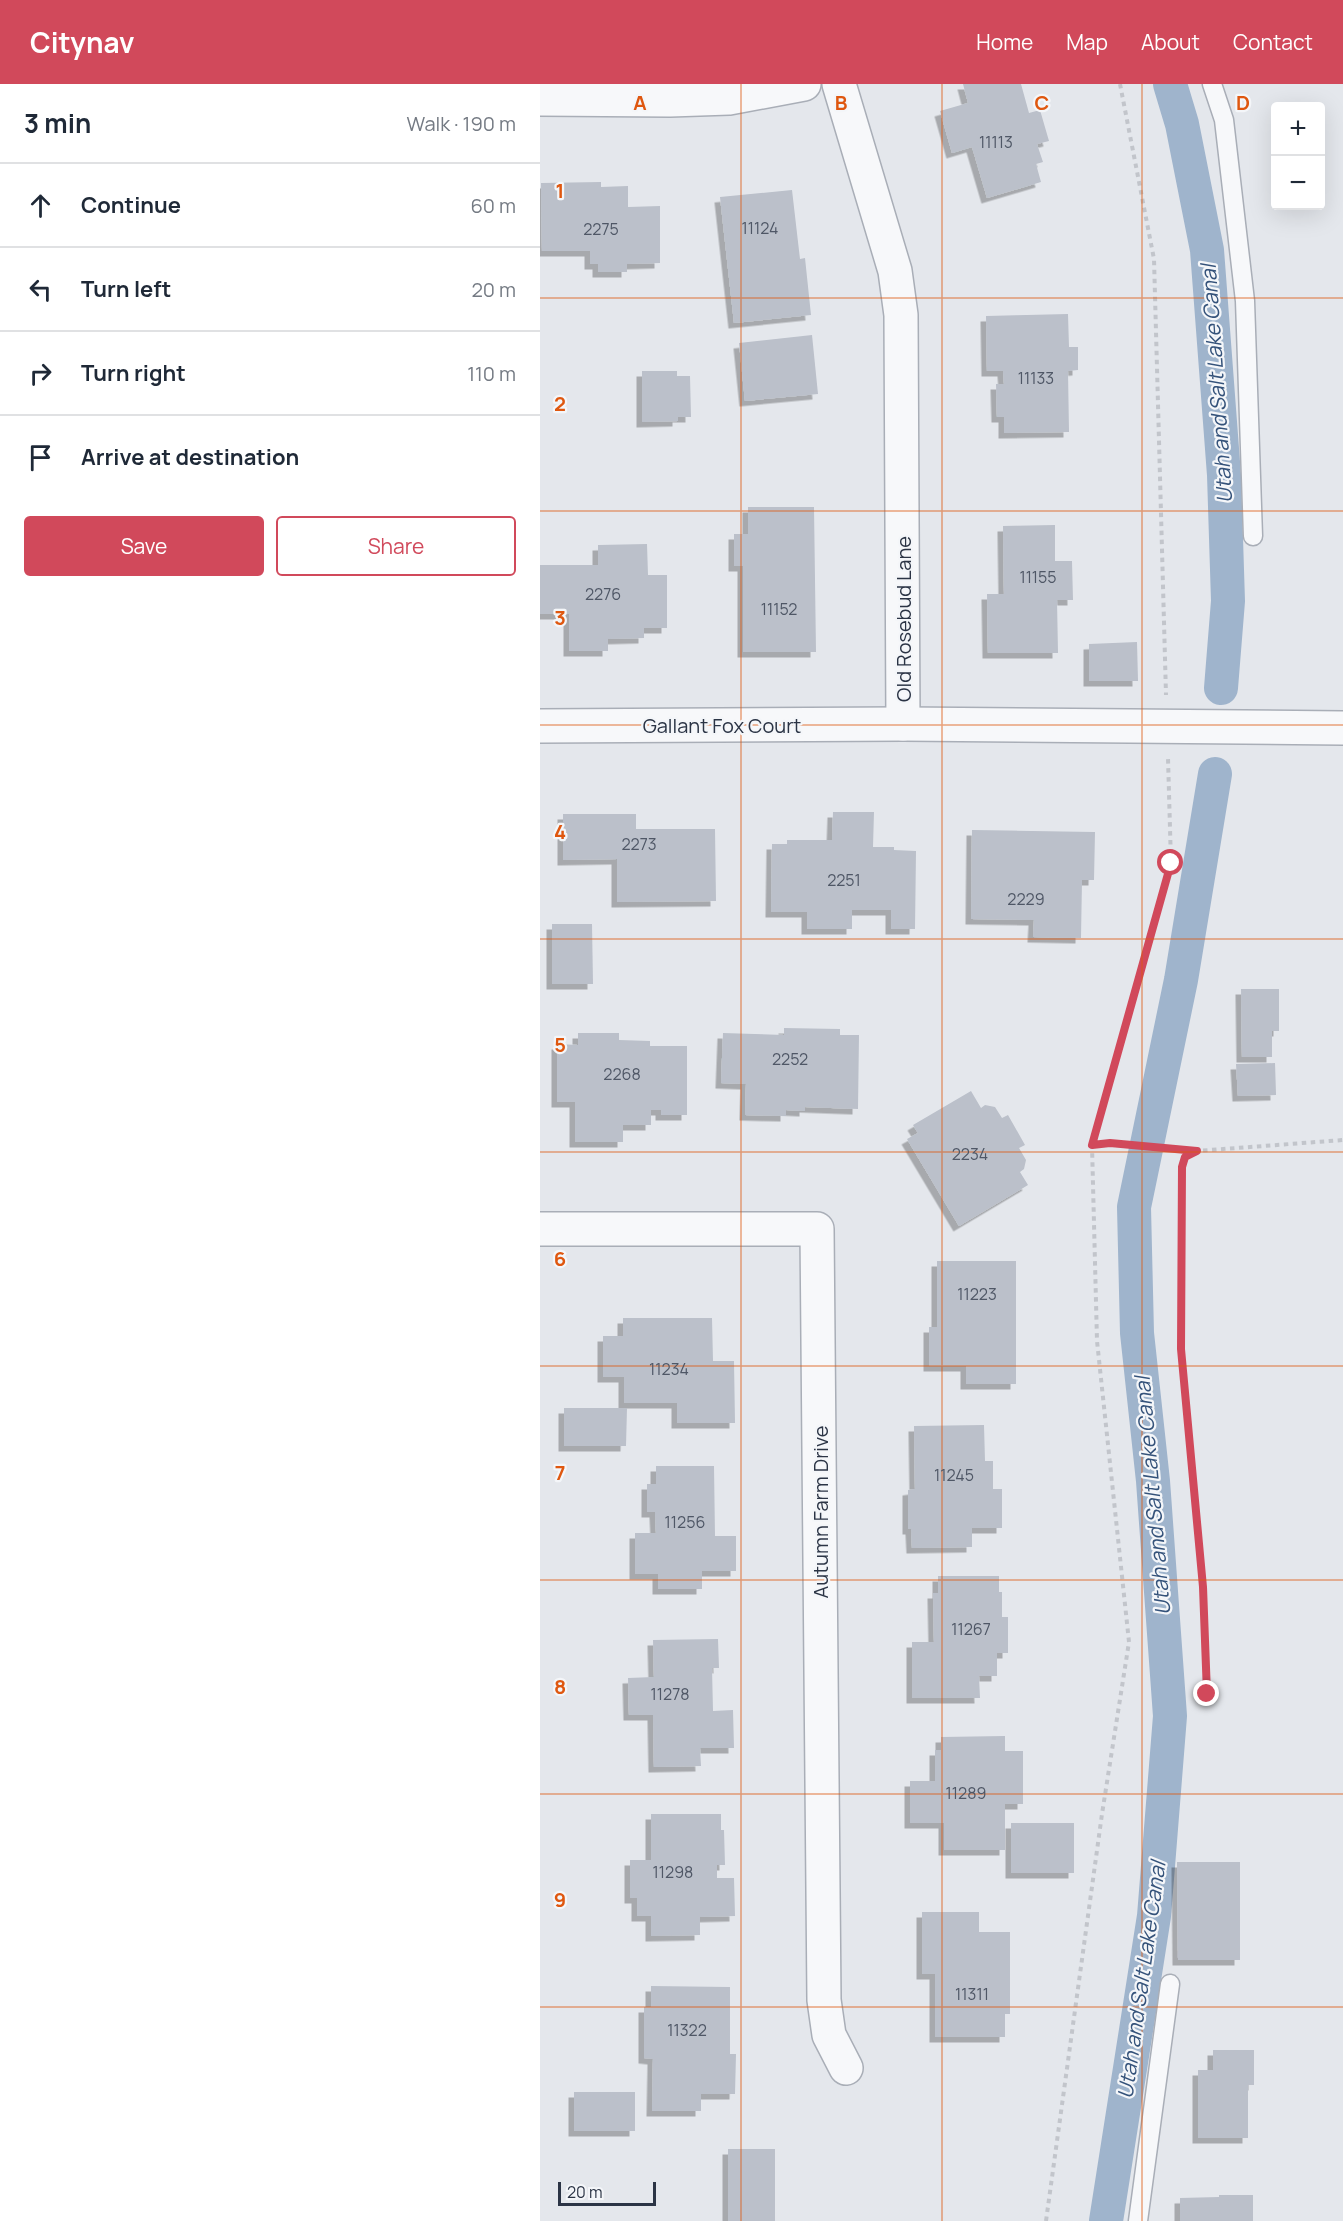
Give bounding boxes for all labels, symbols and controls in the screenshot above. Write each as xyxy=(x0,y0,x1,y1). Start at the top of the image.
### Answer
text: Citynav xyxy=(30,23,134,61)
text: Home xyxy=(976,28,1033,56)
text: Map xyxy=(1066,28,1108,56)
text: About xyxy=(1141,28,1200,56)
text: Contact xyxy=(1233,28,1313,56)
text: A xyxy=(633,89,647,116)
text: B xyxy=(835,89,848,116)
text: C xyxy=(1035,89,1049,116)
text: D xyxy=(1236,89,1250,116)
map controls xyxy=(1271,102,1325,210)
button: + xyxy=(1271,102,1325,156)
text: 3 min xyxy=(24,105,91,141)
text: Walk · 190 m xyxy=(407,110,516,137)
house number: 11113 xyxy=(979,131,1013,153)
button: − xyxy=(1271,156,1325,210)
text: 1 xyxy=(556,177,564,204)
icon: ahead xyxy=(24,189,57,222)
text: Continue xyxy=(81,190,181,220)
text: 60 m xyxy=(470,192,516,219)
house number: 11124 xyxy=(742,217,778,239)
house number: 2275 xyxy=(583,218,619,240)
water label: Utah and Salt Lake Canal xyxy=(1193,261,1238,504)
icon: left xyxy=(24,273,57,306)
text: Turn left xyxy=(81,274,171,304)
text: 20 m xyxy=(471,276,516,303)
icon: right xyxy=(24,357,57,390)
text: Turn right xyxy=(81,358,186,388)
text: 110 m xyxy=(467,360,516,387)
house number: 11133 xyxy=(1018,367,1054,389)
text: 2 xyxy=(554,390,566,417)
icon: arrive xyxy=(24,441,57,474)
text: Arrive at destination xyxy=(81,442,299,472)
button: Save xyxy=(24,516,264,576)
button: Share xyxy=(276,516,516,576)
street label: Old Rosebud Lane xyxy=(890,536,917,702)
house number: 11155 xyxy=(1019,566,1057,588)
house number: 2276 xyxy=(585,583,621,605)
house number: 11152 xyxy=(761,598,797,620)
text: 3 xyxy=(554,604,566,631)
street label: Gallant Fox Court xyxy=(643,712,801,739)
text: 4 xyxy=(554,818,566,845)
house number: 2273 xyxy=(621,833,657,855)
route start xyxy=(1157,849,1183,875)
house number: 2251 xyxy=(827,869,861,891)
house number: 2229 xyxy=(1007,888,1045,910)
text: 5 xyxy=(554,1031,566,1058)
house number: 2252 xyxy=(772,1048,808,1070)
house number: 2268 xyxy=(603,1063,641,1085)
house number: 2234 xyxy=(952,1143,988,1165)
text: 6 xyxy=(554,1245,566,1272)
house number: 11223 xyxy=(957,1283,997,1305)
house number: 11234 xyxy=(649,1358,689,1380)
water label: Utah and Salt Lake Canal xyxy=(1127,1373,1176,1616)
street label: Autumn Farm Drive xyxy=(807,1426,834,1599)
text: 7 xyxy=(555,1459,565,1486)
house number: 11245 xyxy=(934,1464,974,1486)
house number: 11256 xyxy=(665,1511,705,1533)
house number: 11267 xyxy=(951,1618,991,1640)
text: 8 xyxy=(554,1673,566,1700)
route end xyxy=(1193,1680,1219,1706)
house number: 11278 xyxy=(651,1683,689,1705)
house number: 11289 xyxy=(946,1782,986,1804)
water label: Utah and Salt Lake Canal xyxy=(1110,1857,1172,2100)
house number: 11298 xyxy=(653,1861,693,1883)
text: 9 xyxy=(554,1886,566,1913)
house number: 11311 xyxy=(955,1983,989,2005)
house number: 11322 xyxy=(667,2019,707,2041)
scale bar xyxy=(558,2179,656,2206)
text: 20 m xyxy=(567,2181,603,2203)

